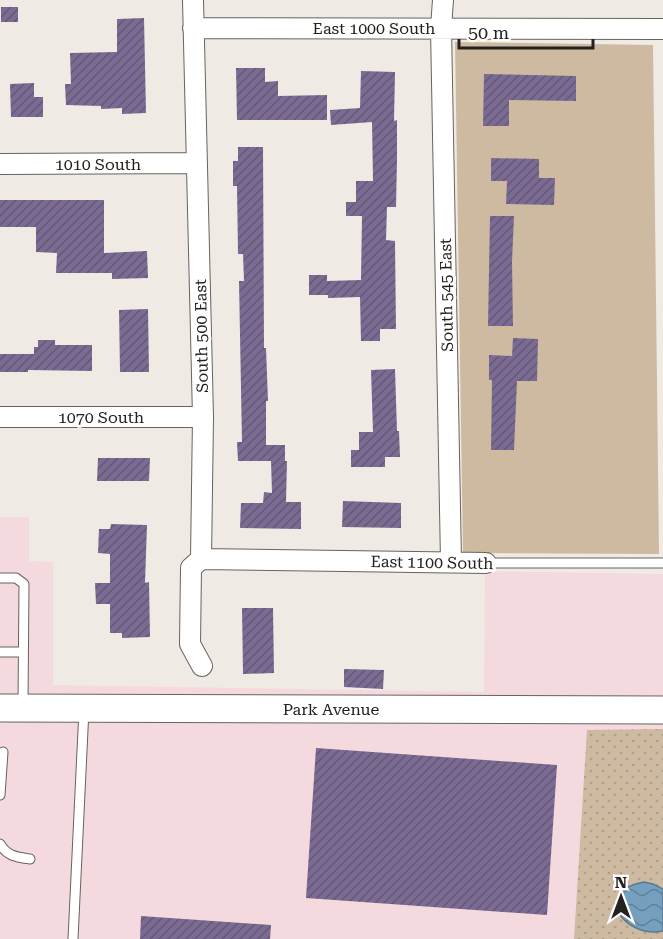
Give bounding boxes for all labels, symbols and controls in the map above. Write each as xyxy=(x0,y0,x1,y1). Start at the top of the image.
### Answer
scale bar xyxy=(459,12,592,50)
street label: East 1000 South xyxy=(313,19,435,38)
text: 50 m xyxy=(468,22,509,43)
street label: 1010 South xyxy=(55,155,141,174)
street label: South 545 East xyxy=(436,238,457,352)
street label: South 500 East xyxy=(191,279,212,393)
street label: 1070 South xyxy=(58,408,144,427)
street label: East 1100 South xyxy=(370,552,494,573)
street label: Park Avenue xyxy=(283,700,380,719)
north arrow xyxy=(591,867,651,927)
text: N xyxy=(615,873,627,892)

